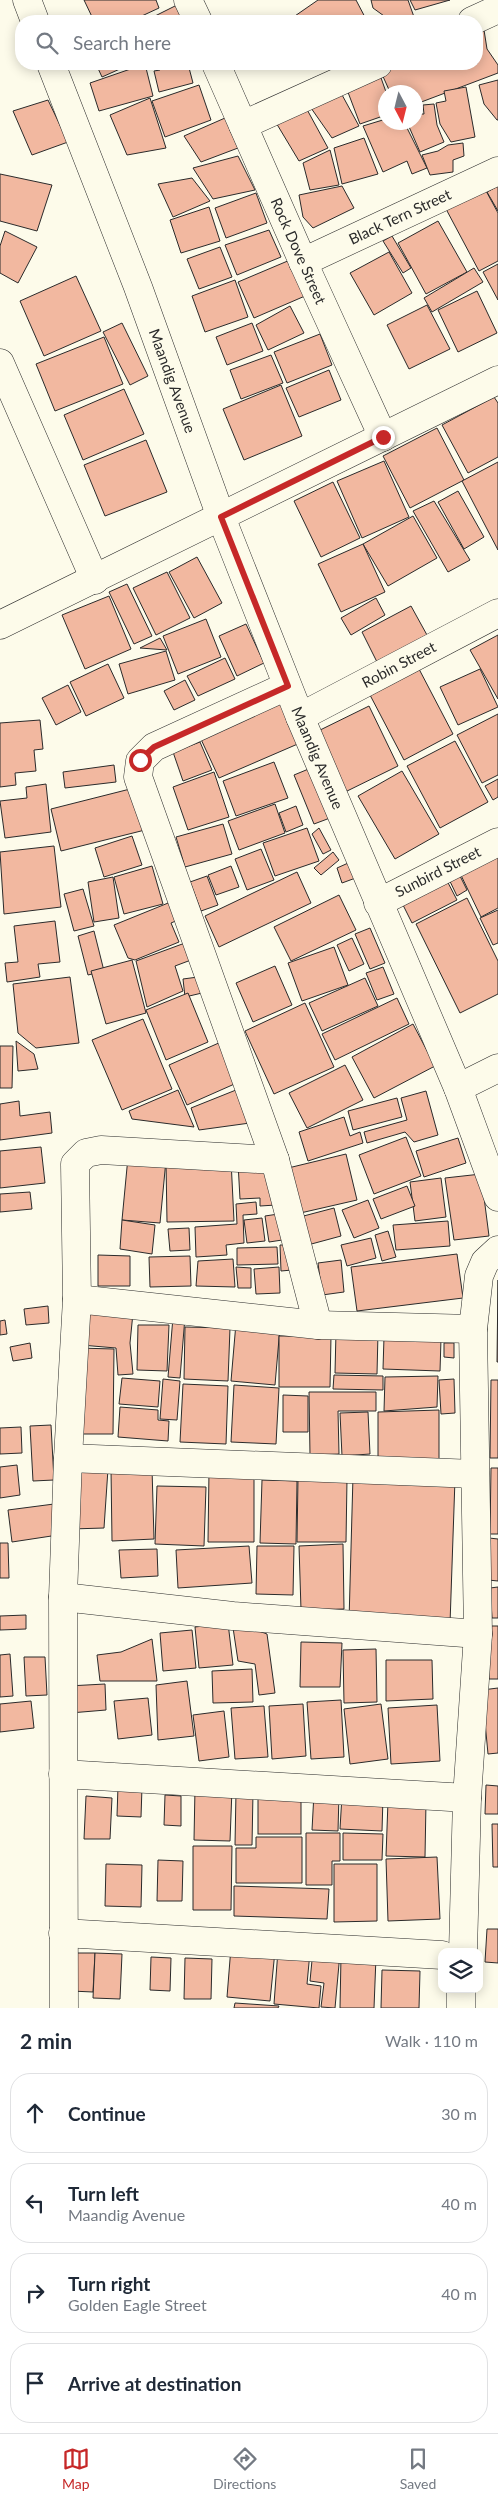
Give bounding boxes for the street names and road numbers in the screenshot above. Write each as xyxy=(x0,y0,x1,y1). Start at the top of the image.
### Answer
street label: Black Tern Street xyxy=(346,184,454,248)
street label: Rock Dove Street xyxy=(267,195,331,307)
street label: Maandig Avenue xyxy=(146,326,200,435)
street label: Robin Street xyxy=(358,637,439,691)
street label: Maandig Avenue xyxy=(288,704,348,812)
street label: Sunbird Street xyxy=(392,842,484,900)

